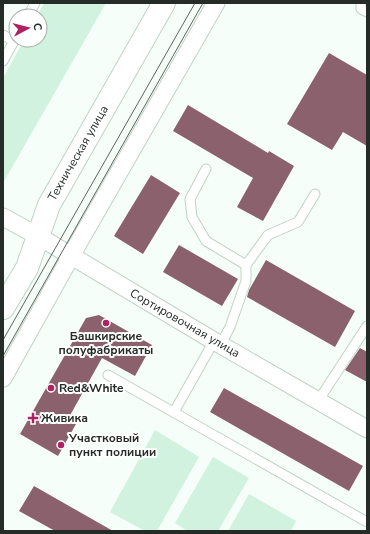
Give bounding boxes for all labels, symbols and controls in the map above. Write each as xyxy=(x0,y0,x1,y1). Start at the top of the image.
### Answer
north arrow xyxy=(8,8,48,48)
text: С xyxy=(30,22,45,32)
street label: Техническая улица xyxy=(44,102,112,204)
street label: Сортировочная улица xyxy=(127,285,243,361)
marker: Башкирские полуфабрикаты xyxy=(101,318,111,328)
place label: Башкирские полуфабрикаты xyxy=(59,328,153,358)
place label: Red&White xyxy=(59,380,124,396)
marker: Red&White xyxy=(46,383,56,393)
place label: Живика xyxy=(41,410,88,426)
marker: Живика xyxy=(28,413,38,423)
place label: Участковый пункт полиции xyxy=(68,430,156,460)
marker: Участковый пункт полиции xyxy=(56,440,66,450)

